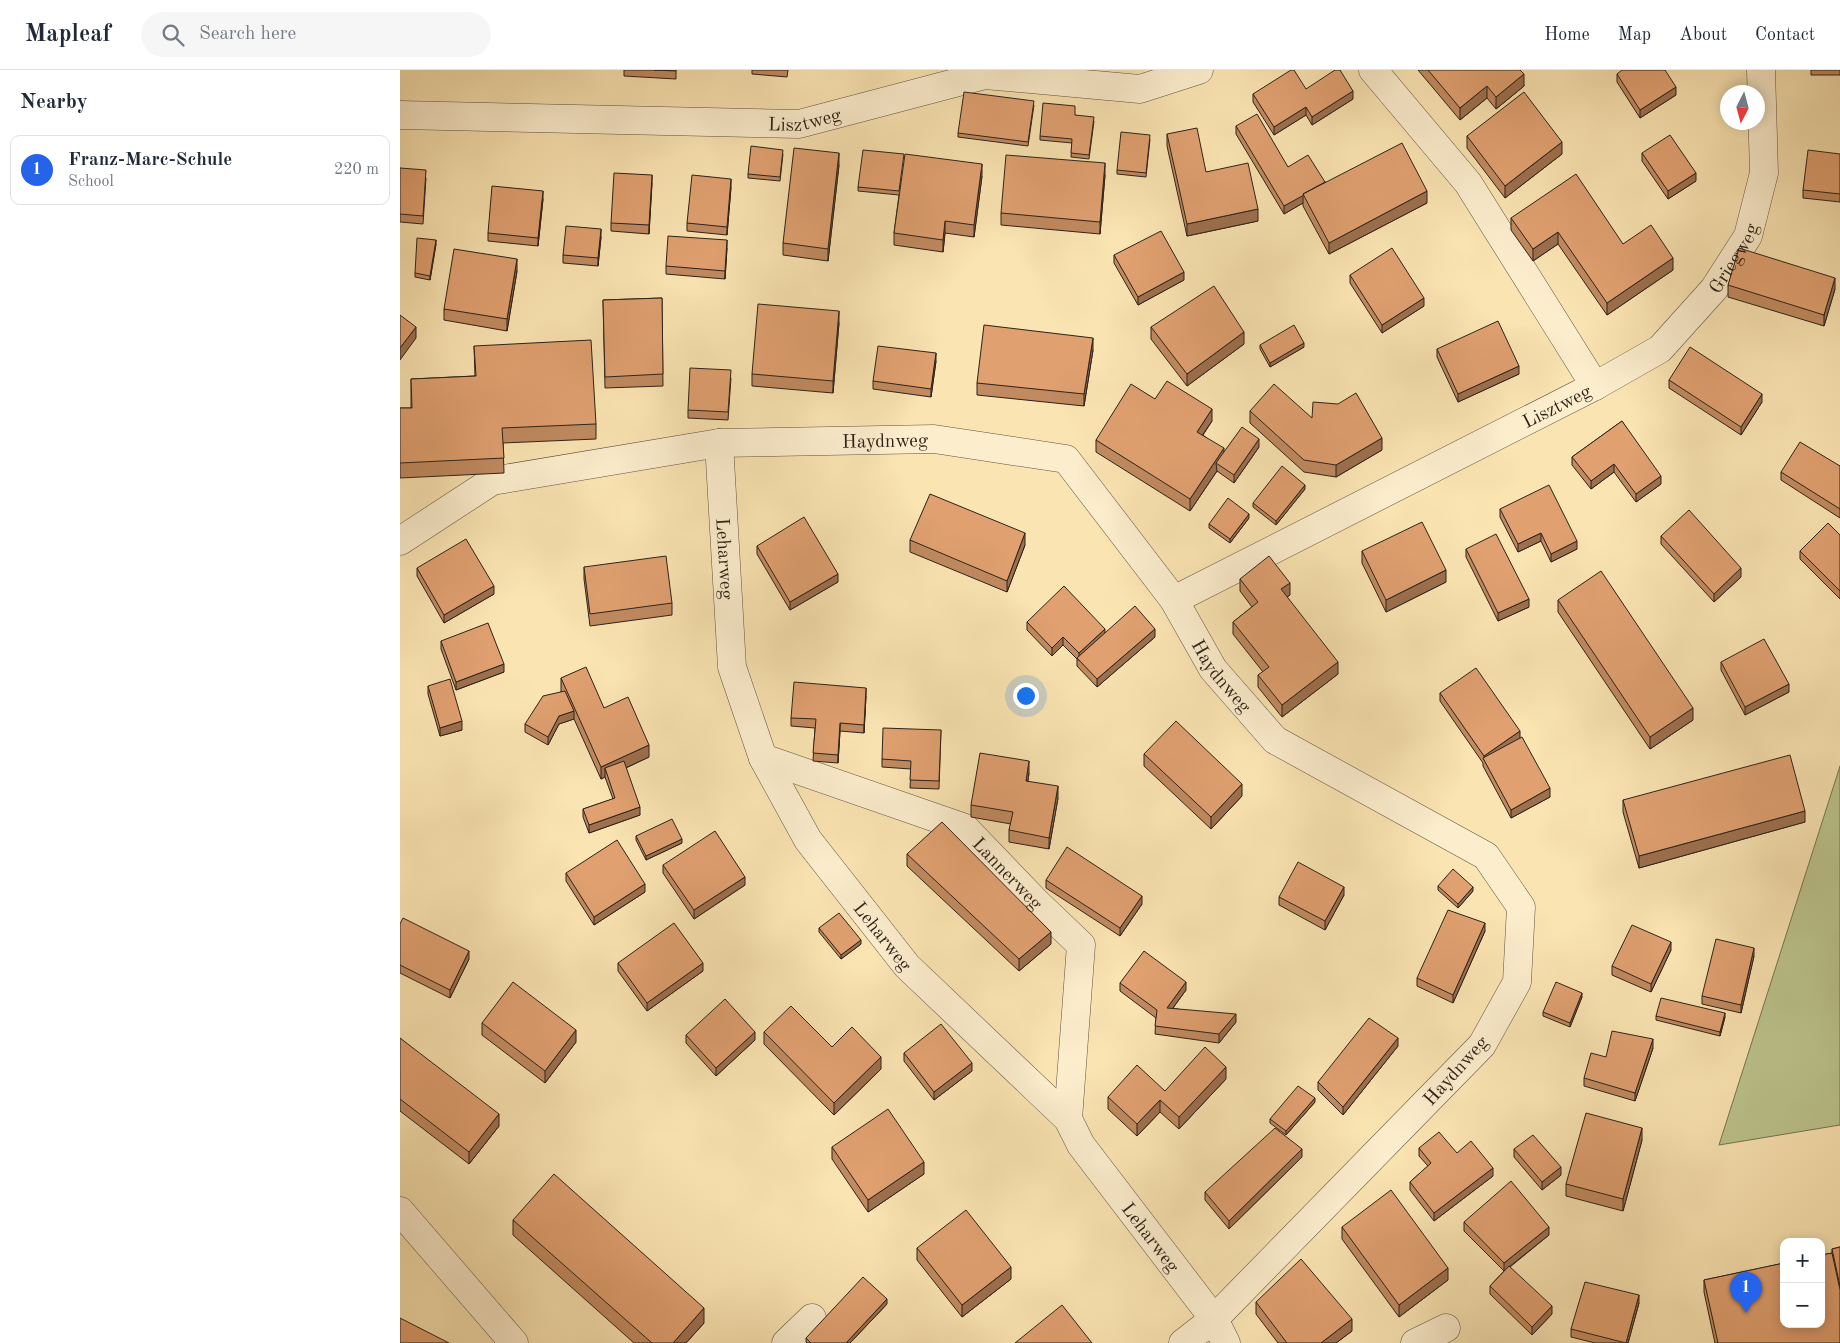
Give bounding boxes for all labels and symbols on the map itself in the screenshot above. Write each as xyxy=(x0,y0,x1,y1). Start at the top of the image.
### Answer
north arrow xyxy=(1720,85,1765,130)
street label: Lisztweg xyxy=(768,106,844,136)
street label: Griegweg xyxy=(1707,221,1763,298)
street label: Lisztweg xyxy=(1520,382,1596,433)
street label: Haydnweg xyxy=(842,432,929,453)
street label: Leharweg xyxy=(711,518,735,601)
street label: Haydnweg xyxy=(1187,637,1254,718)
your location xyxy=(1013,683,1039,709)
street label: Lannerweg xyxy=(968,835,1046,915)
street label: Leharweg xyxy=(849,899,915,976)
street label: Haydnweg xyxy=(1421,1033,1493,1110)
street label: Leharweg xyxy=(1117,1200,1182,1277)
pin: 1 xyxy=(1730,1272,1762,1313)

